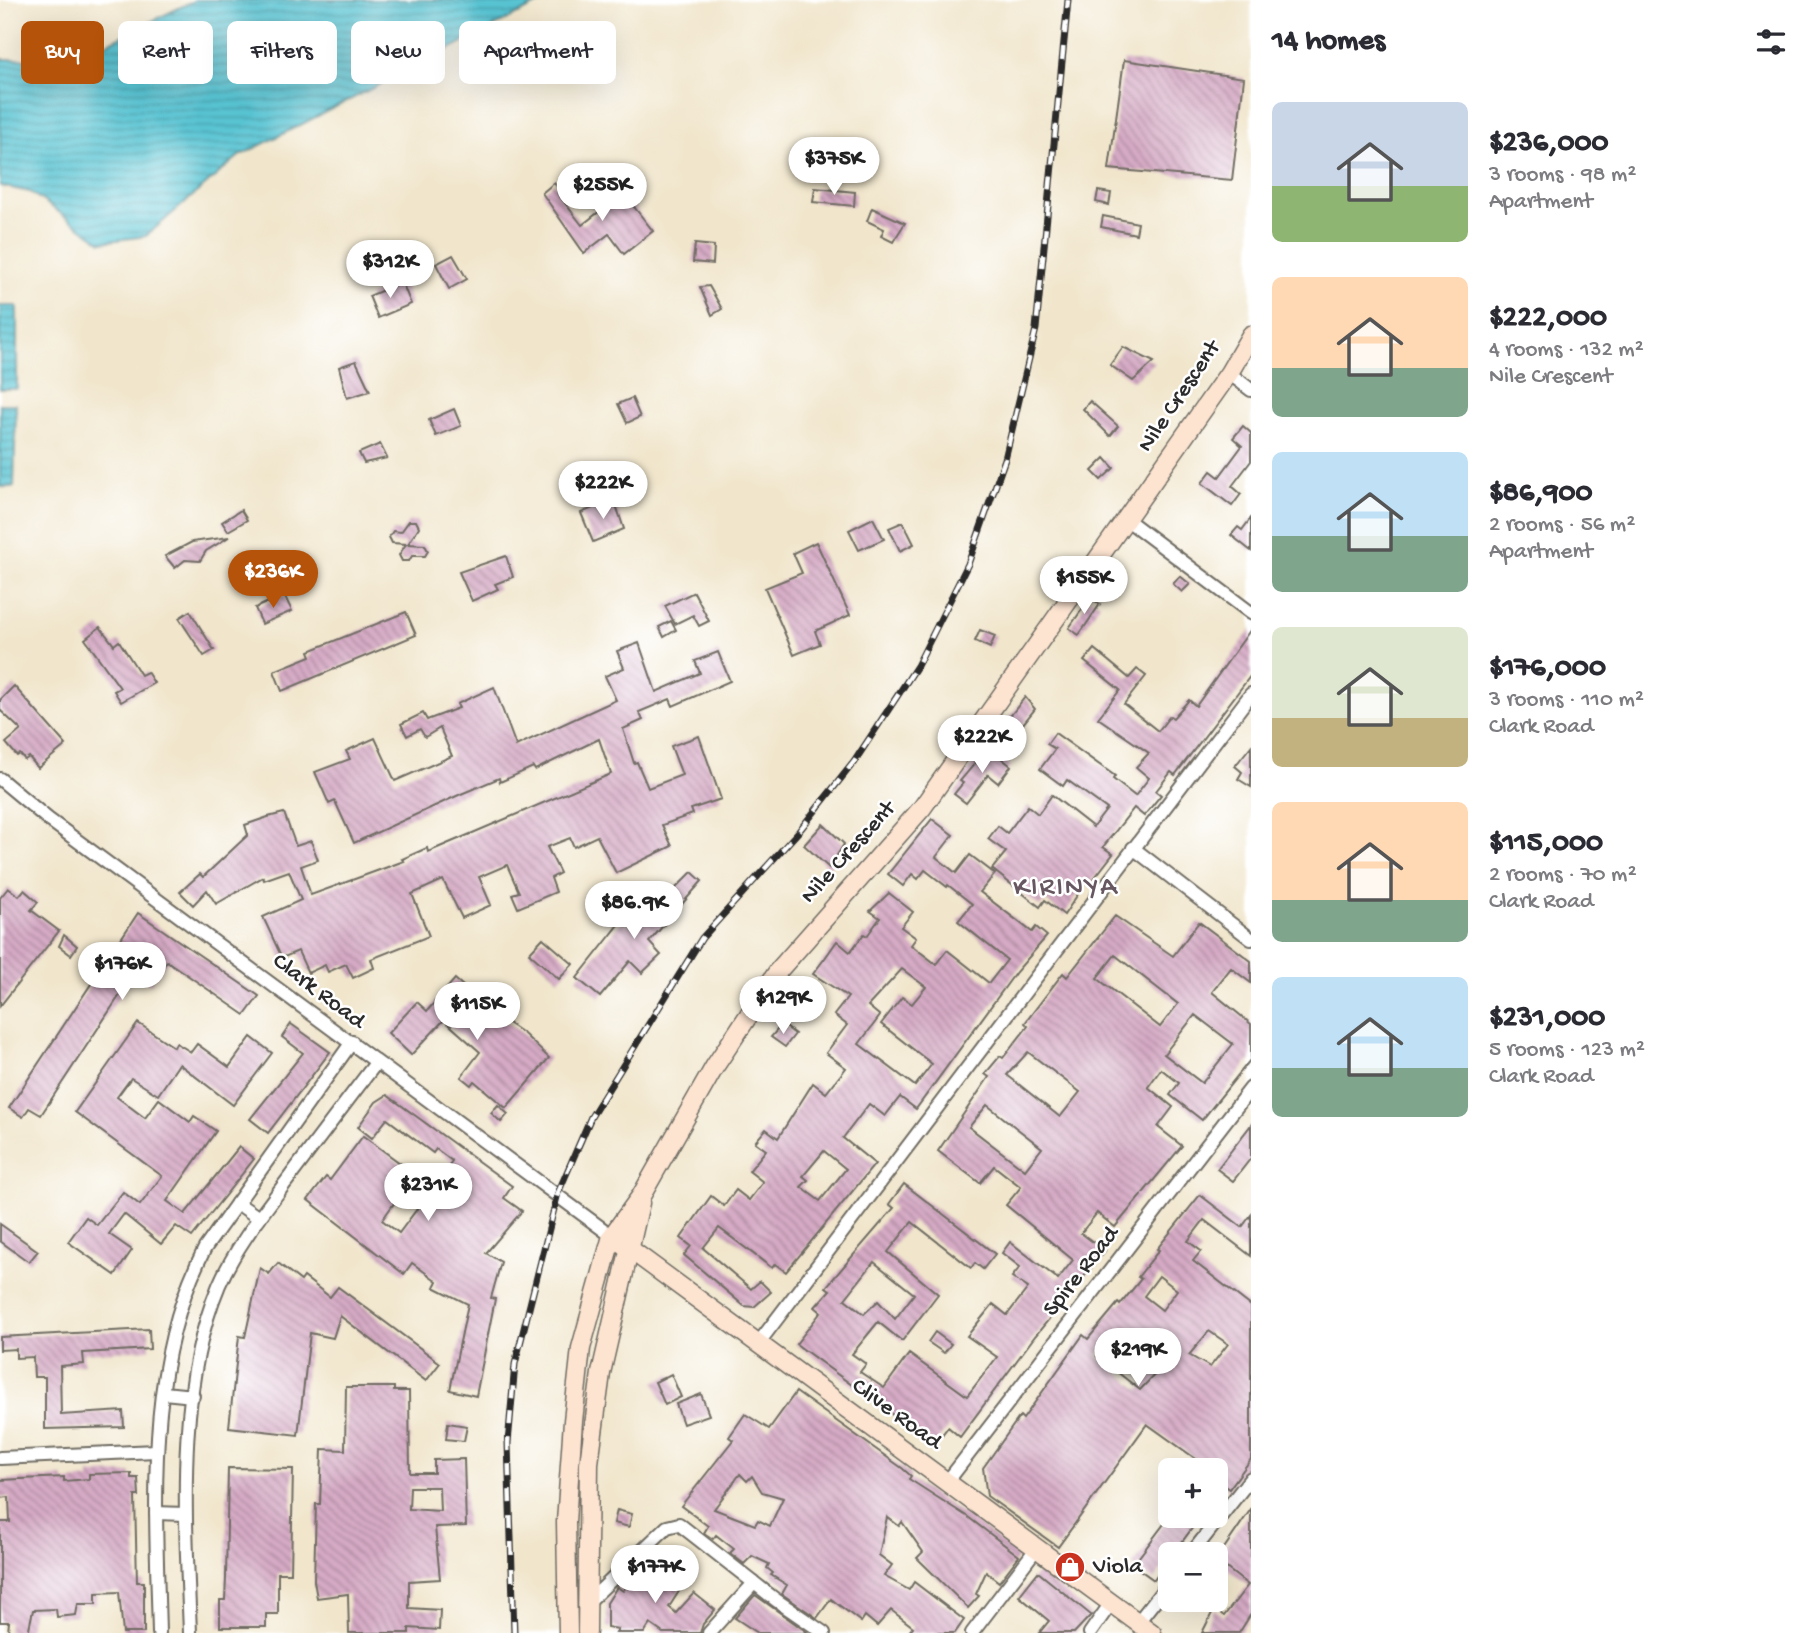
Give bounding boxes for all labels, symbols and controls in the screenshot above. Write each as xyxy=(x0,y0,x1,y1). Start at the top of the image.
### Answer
chip: Buy xyxy=(21,21,104,84)
chip: Rent xyxy=(118,21,213,84)
chip: Filters xyxy=(227,21,337,84)
chip: New xyxy=(351,21,445,84)
chip: Apartment xyxy=(459,21,616,84)
icon: filters xyxy=(1752,23,1790,61)
text: 14 homes xyxy=(1272,25,1385,60)
text: $236,000 xyxy=(1489,127,1609,162)
icon: home xyxy=(1328,130,1412,214)
pin: $375K xyxy=(785,138,883,197)
text: $375K xyxy=(805,146,864,173)
text: 3 rooms · 98 m² xyxy=(1489,162,1636,189)
pin: $255K xyxy=(553,164,651,223)
text: $255K xyxy=(573,172,631,199)
text: Apartment xyxy=(1489,189,1593,216)
pin: $312K xyxy=(341,240,439,300)
text: $312K xyxy=(362,249,418,276)
text: $222,000 xyxy=(1489,302,1607,337)
icon: home xyxy=(1328,305,1412,389)
street label: Nile Crescent xyxy=(1132,334,1229,458)
text: 4 rooms · 132 m² xyxy=(1489,337,1644,364)
text: Nile Crescent xyxy=(1489,364,1612,391)
pin: $222K xyxy=(554,462,652,521)
text: $222K xyxy=(575,470,631,497)
text: $86,900 xyxy=(1489,477,1593,512)
icon: home xyxy=(1328,480,1412,564)
text: 2 rooms · 56 m² xyxy=(1489,512,1635,539)
text: Apartment xyxy=(1489,539,1593,566)
pin: $236K xyxy=(224,550,322,610)
pin: $155K xyxy=(1035,556,1133,616)
text: $236K xyxy=(244,559,302,586)
text: $155K xyxy=(1056,565,1112,592)
text: $176,000 xyxy=(1489,652,1606,687)
icon: home xyxy=(1328,655,1412,739)
text: 3 rooms · 110 m² xyxy=(1489,687,1644,714)
text: Clark Road xyxy=(1489,714,1593,741)
pin: $222K xyxy=(933,716,1031,775)
text: $222K xyxy=(954,724,1010,751)
street label: Nile Crescent xyxy=(795,794,904,911)
text: $115,000 xyxy=(1489,827,1603,862)
icon: home xyxy=(1328,830,1412,914)
text: 2 rooms · 70 m² xyxy=(1489,862,1637,889)
district label: KIRINYA xyxy=(1013,872,1119,905)
pin: $86.9K xyxy=(577,881,691,941)
text: Clark Road xyxy=(1489,889,1593,916)
text: $86.9K xyxy=(601,890,667,917)
pin: $176K xyxy=(73,942,171,1002)
street label: Clark Road xyxy=(266,948,372,1038)
text: $176K xyxy=(94,951,150,978)
pin: $129K xyxy=(734,976,832,1036)
pin: $115K xyxy=(428,982,526,1042)
text: $129K xyxy=(755,985,811,1012)
text: $115K xyxy=(450,991,504,1018)
text: $231,000 xyxy=(1489,1002,1605,1037)
icon: home xyxy=(1328,1005,1412,1089)
text: 5 rooms · 123 m² xyxy=(1489,1037,1645,1064)
text: Clark Road xyxy=(1489,1064,1593,1091)
pin: $231K xyxy=(379,1164,477,1223)
text: $231K xyxy=(400,1172,456,1199)
street label: Spire Road xyxy=(1038,1219,1128,1323)
pin: $219K xyxy=(1089,1328,1187,1388)
text: $219K xyxy=(1110,1337,1166,1364)
street label: Clive Road xyxy=(845,1373,948,1459)
map controls xyxy=(1158,1458,1228,1612)
button: + xyxy=(1158,1458,1228,1528)
button: − xyxy=(1158,1542,1228,1612)
pin: $177K xyxy=(606,1546,704,1605)
shop icon: Viola xyxy=(1053,1550,1087,1584)
place label: Viola xyxy=(1092,1553,1143,1582)
text: $177K xyxy=(627,1554,683,1581)

